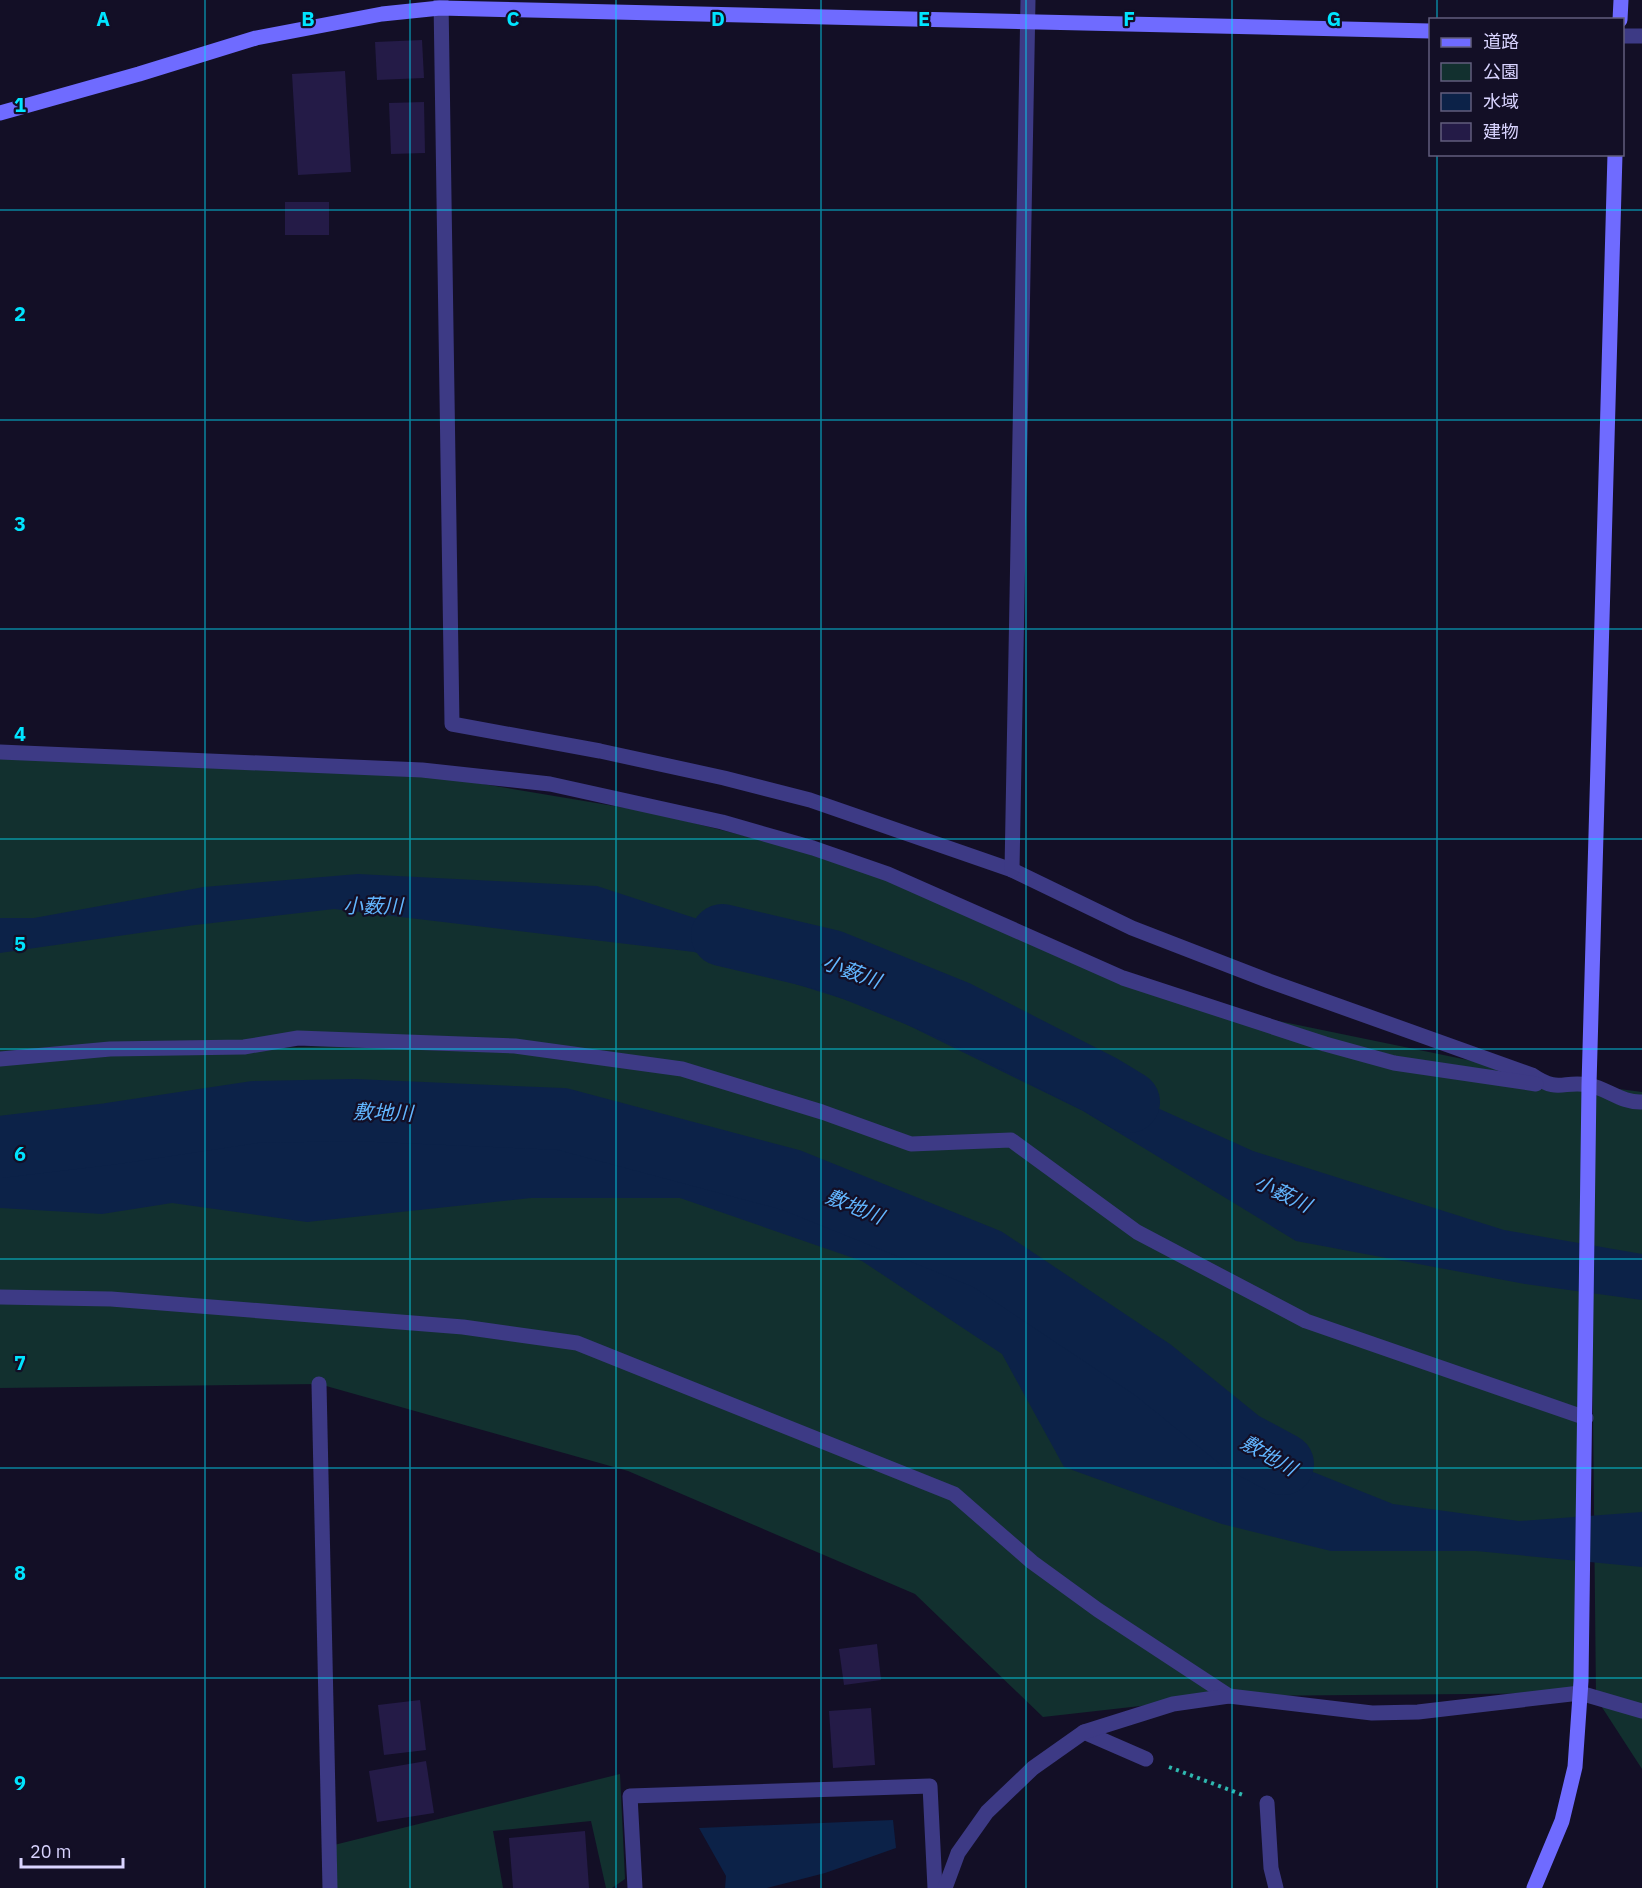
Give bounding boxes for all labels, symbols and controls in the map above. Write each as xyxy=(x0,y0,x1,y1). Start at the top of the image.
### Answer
text: A xyxy=(96,5,110,32)
text: B xyxy=(301,5,315,32)
text: C xyxy=(506,5,520,32)
text: D xyxy=(711,5,725,32)
text: E xyxy=(918,5,930,32)
text: F xyxy=(1123,5,1135,32)
text: G xyxy=(1327,5,1341,32)
legend xyxy=(1429,18,1624,156)
text: 道路 xyxy=(1483,30,1519,53)
text: 公園 xyxy=(1483,60,1519,83)
text: 水域 xyxy=(1483,90,1519,113)
text: 1 xyxy=(14,91,26,118)
text: 建物 xyxy=(1483,120,1519,143)
text: 2 xyxy=(14,300,26,327)
text: 3 xyxy=(14,510,26,537)
text: 4 xyxy=(14,720,26,747)
water label: 小薮川 xyxy=(343,892,405,919)
text: 5 xyxy=(14,930,26,957)
water label: 小薮川 xyxy=(819,948,887,995)
water label: 敷地川 xyxy=(353,1097,415,1127)
text: 6 xyxy=(14,1140,26,1167)
water label: 小薮川 xyxy=(1250,1168,1318,1219)
water label: 敷地川 xyxy=(822,1182,890,1231)
text: 7 xyxy=(14,1349,26,1376)
water label: 敷地川 xyxy=(1236,1428,1303,1483)
text: 8 xyxy=(14,1559,26,1586)
text: 9 xyxy=(14,1769,26,1796)
scale bar xyxy=(21,1831,123,1869)
text: 20 m xyxy=(30,1840,72,1863)

